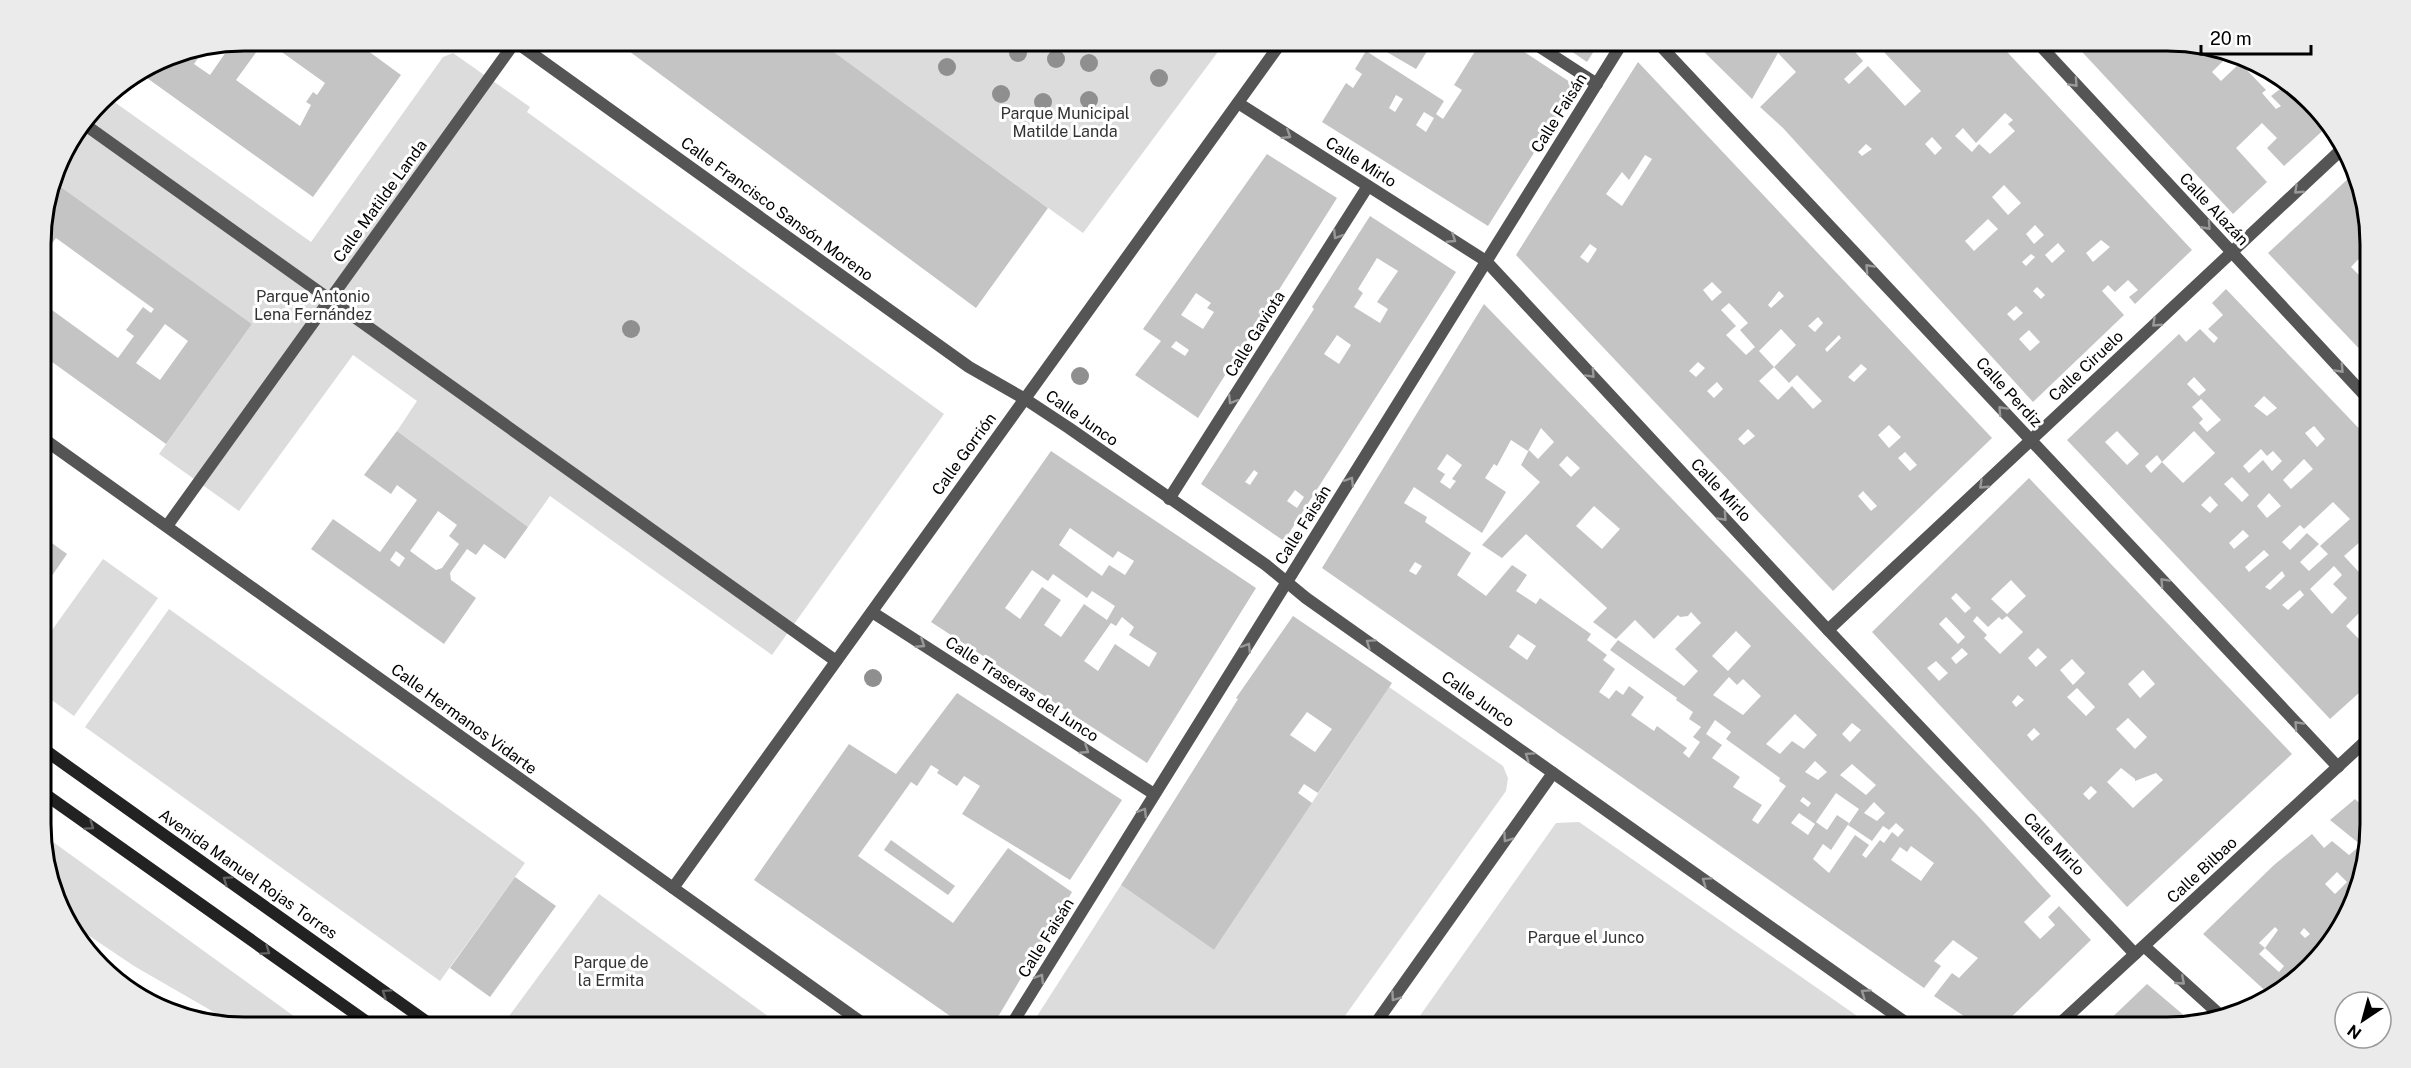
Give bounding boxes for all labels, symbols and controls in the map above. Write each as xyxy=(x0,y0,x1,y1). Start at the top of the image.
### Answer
scale bar xyxy=(2201,18,2310,56)
text: 20 m xyxy=(2210,28,2252,49)
street label: Calle Faisán xyxy=(1527,70,1591,156)
one-way arrow xyxy=(2067,76,2078,87)
park label: Parque Municipal Matilde Landa xyxy=(1000,104,1130,141)
one-way arrow xyxy=(1281,127,1291,139)
street label: Calle Francisco Sansón Moreno xyxy=(677,133,877,285)
street label: Calle Mirlo xyxy=(1322,133,1400,191)
street label: Calle Matilde Landa xyxy=(329,136,431,266)
street label: Calle Alazán xyxy=(2176,169,2252,249)
one-way arrow xyxy=(2294,182,2305,193)
one-way arrow xyxy=(2200,219,2211,230)
one-way arrow xyxy=(1332,229,1344,239)
one-way arrow xyxy=(1445,232,1456,243)
one-way arrow xyxy=(1865,264,1876,274)
park label: Parque Antonio Lena Fernández xyxy=(254,287,372,324)
street label: Calle Gaviota xyxy=(1221,288,1289,380)
one-way arrow xyxy=(2152,316,2162,327)
street label: Calle Ciruelo xyxy=(2045,327,2127,405)
street label: Calle Perdiz xyxy=(1972,353,2046,431)
one-way arrow xyxy=(2333,362,2344,373)
one-way arrow xyxy=(1584,368,1595,378)
street label: Calle Junco xyxy=(1042,386,1122,450)
one-way arrow xyxy=(1228,394,1240,404)
one-way arrow xyxy=(1999,406,2010,417)
street label: Calle Gorrión xyxy=(928,409,1000,499)
street label: Calle Mirlo xyxy=(1687,454,1755,526)
one-way arrow xyxy=(1342,477,1354,487)
one-way arrow xyxy=(1979,478,1989,489)
street label: Calle Faisán xyxy=(1271,482,1335,568)
one-way arrow xyxy=(1716,511,1727,521)
one-way arrow xyxy=(2161,579,2172,590)
street label: Calle Traseras del Junco xyxy=(942,632,1102,746)
one-way arrow xyxy=(914,637,925,648)
one-way arrow xyxy=(1366,639,1377,650)
one-way arrow xyxy=(1239,642,1250,653)
street label: Calle Hermanos Vidarte xyxy=(387,660,541,778)
street label: Calle Junco xyxy=(1438,667,1518,731)
one-way arrow xyxy=(2294,721,2305,731)
one-way arrow xyxy=(1078,742,1089,753)
one-way arrow xyxy=(1525,752,1536,763)
street label: Avenida Manuel Rojas Torres xyxy=(155,805,341,943)
one-way arrow xyxy=(1136,808,1148,818)
street label: Calle Mirlo xyxy=(2020,809,2088,879)
one-way arrow xyxy=(83,819,94,830)
one-way arrow xyxy=(1504,831,1515,842)
street label: Calle Bilbao xyxy=(2163,833,2241,907)
one-way arrow xyxy=(223,876,234,887)
one-way arrow xyxy=(1701,877,1712,888)
street label: Calle Faisán xyxy=(1014,895,1078,981)
park label: Parque el Junco xyxy=(1528,928,1644,947)
one-way arrow xyxy=(259,944,270,955)
park label: Parque de la Ermita xyxy=(573,953,649,990)
one-way arrow xyxy=(1033,974,1045,984)
one-way arrow xyxy=(2174,974,2185,985)
one-way arrow xyxy=(1860,989,1871,1000)
one-way arrow xyxy=(382,990,393,1001)
one-way arrow xyxy=(1391,990,1402,1001)
north arrow xyxy=(2333,990,2393,1050)
text: N xyxy=(2344,1020,2365,1043)

